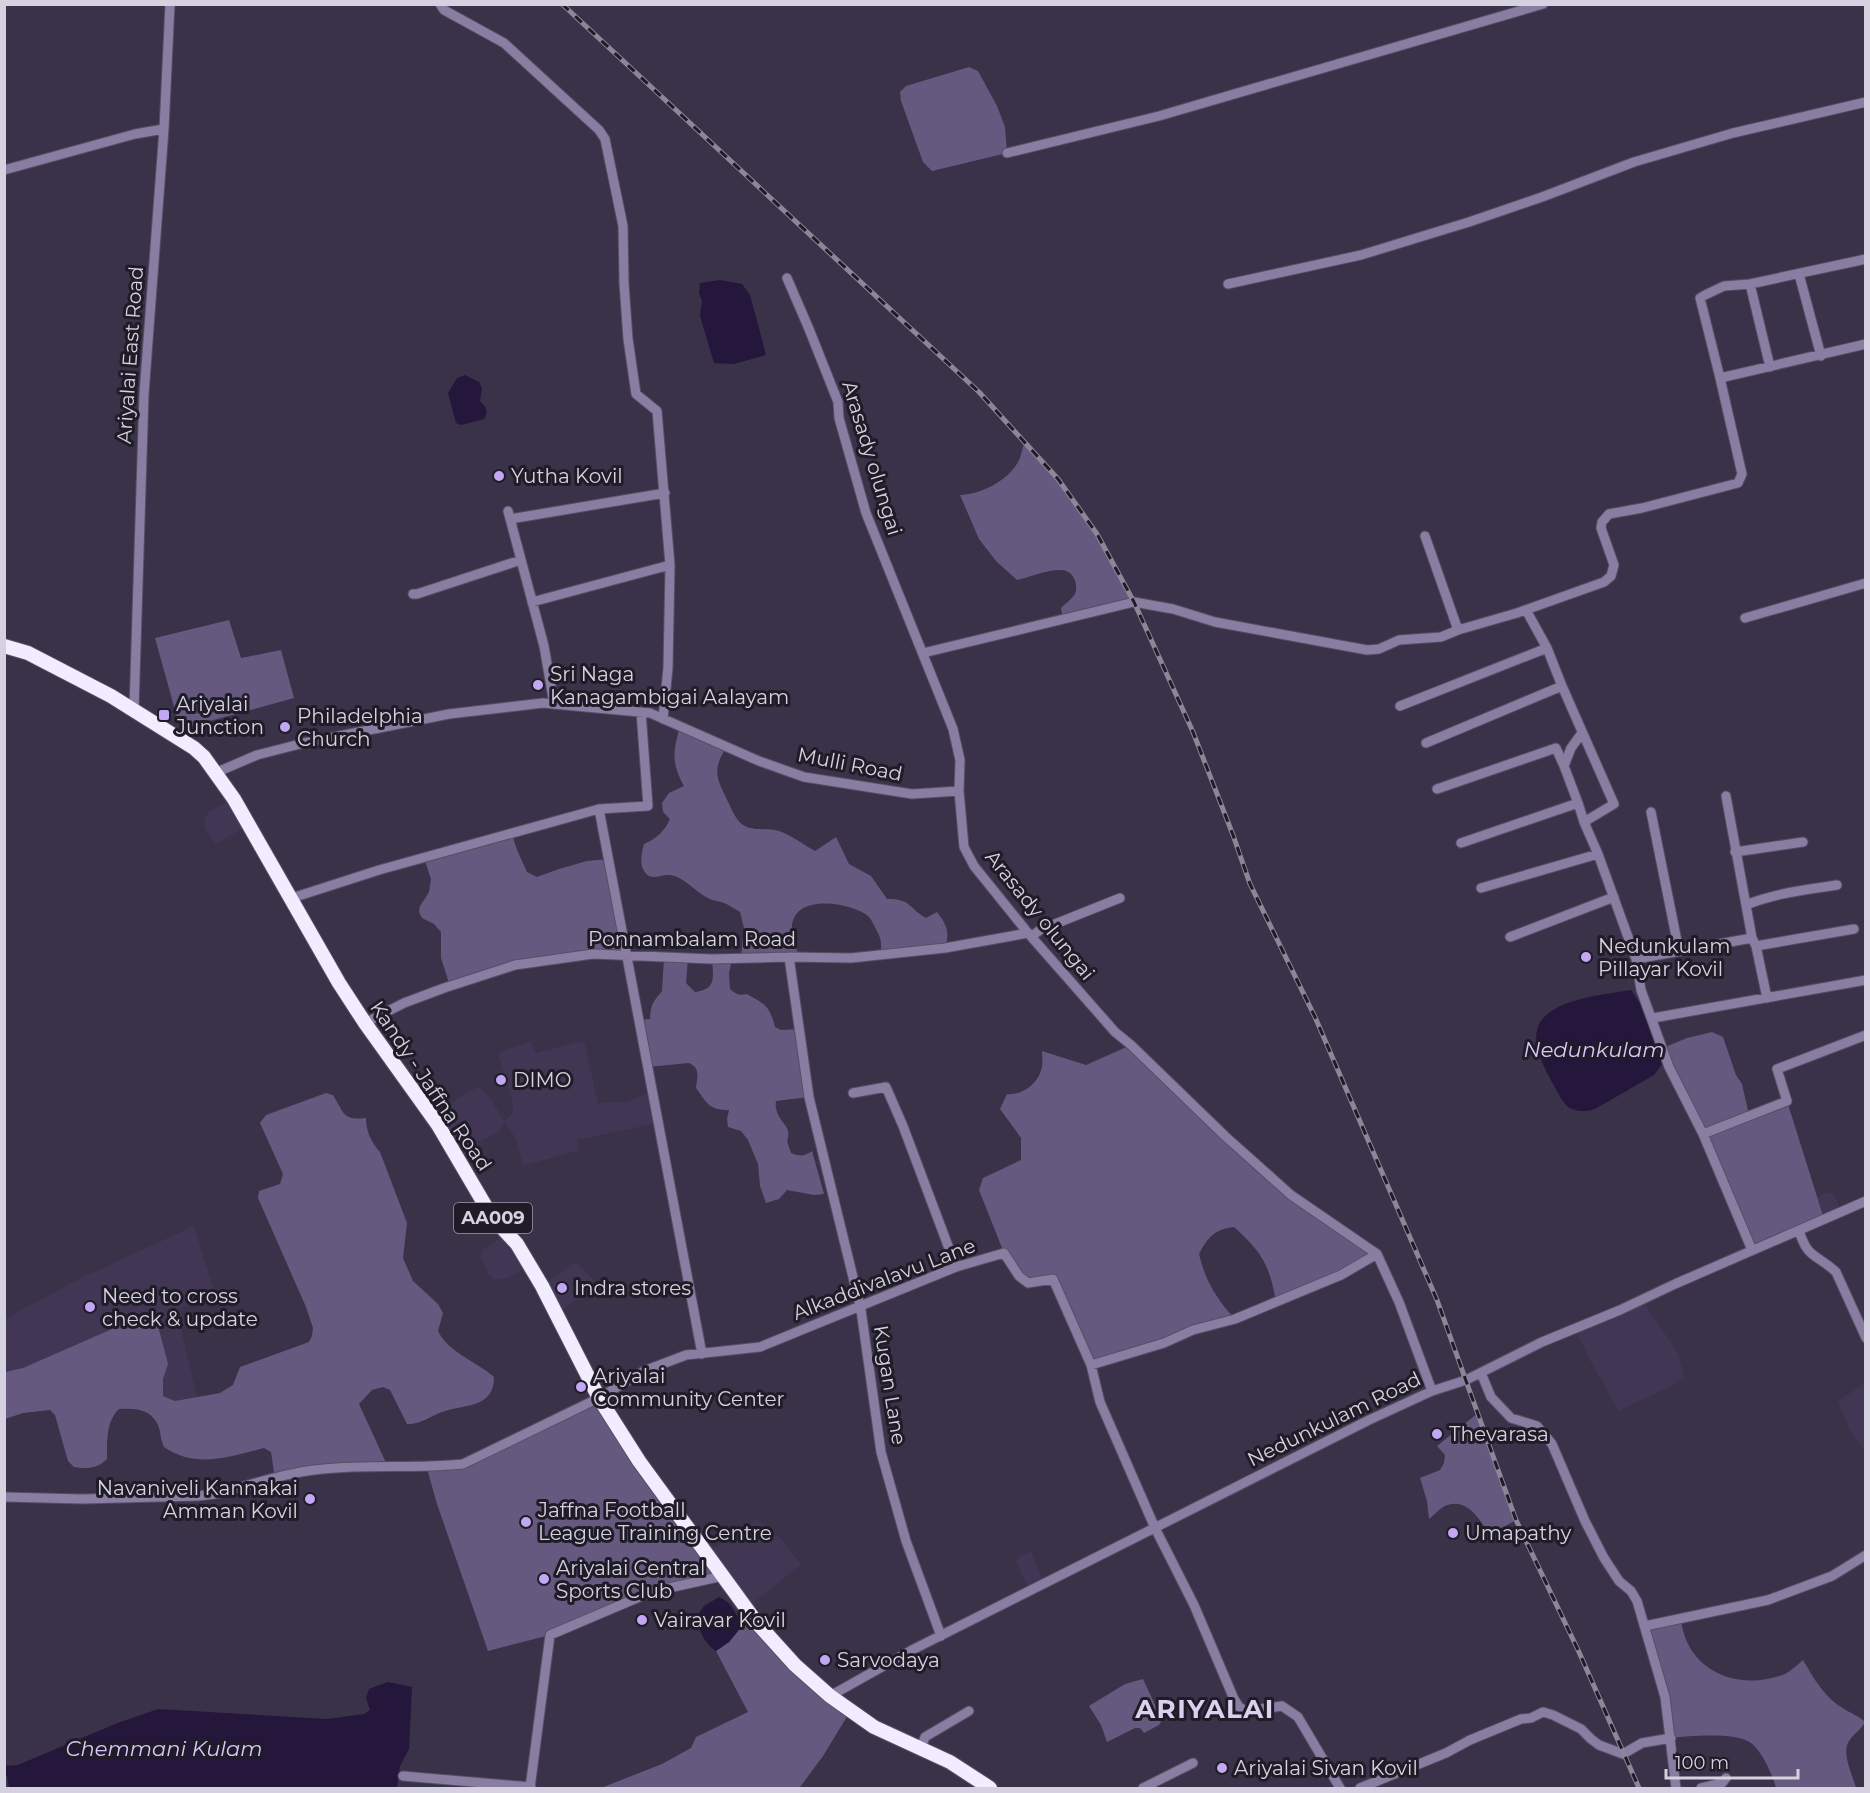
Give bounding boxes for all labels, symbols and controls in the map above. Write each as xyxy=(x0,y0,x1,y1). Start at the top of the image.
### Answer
street label: Ariyalai East Road xyxy=(112,265,148,445)
street label: Arasady olungai xyxy=(837,378,907,538)
place label: Yutha Kovil xyxy=(511,464,623,488)
marker: Yutha Kovil xyxy=(492,469,506,483)
place label: Sri Naga Kanagambigai Aalayam xyxy=(550,662,789,709)
marker: Sri Naga Kanagambigai Aalayam xyxy=(531,678,545,692)
place label: Ariyalai Junction xyxy=(175,692,264,739)
place label: Philadelphia Church xyxy=(297,704,423,751)
marker: Ariyalai Junction xyxy=(157,708,171,722)
marker: Philadelphia Church xyxy=(278,720,292,734)
street label: Mulli Road xyxy=(796,742,904,786)
street label: Arasady olungai xyxy=(980,845,1100,985)
street label: Ponnambalam Road xyxy=(588,927,796,951)
place label: Nedunkulam Pillayar Kovil xyxy=(1598,934,1730,981)
marker: Nedunkulam Pillayar Kovil xyxy=(1579,950,1593,964)
street label: Kandy - Jaffna Road xyxy=(365,996,497,1176)
water label: Nedunkulam xyxy=(1524,1037,1664,1062)
place label: DIMO xyxy=(513,1068,571,1092)
marker: DIMO xyxy=(494,1073,508,1087)
road number: AA009 xyxy=(454,1203,532,1233)
street label: Alkaddivalavu Lane xyxy=(789,1233,979,1325)
place label: Indra stores xyxy=(574,1276,691,1300)
marker: Indra stores xyxy=(555,1281,569,1295)
place label: Need to cross check & update xyxy=(102,1284,258,1331)
marker: Need to cross check & update xyxy=(83,1300,97,1314)
street label: Kugan Lane xyxy=(869,1323,911,1447)
place label: Ariyalai Community Center xyxy=(593,1364,785,1411)
street label: Nedunkulam Road xyxy=(1243,1367,1425,1471)
marker: Ariyalai Community Center xyxy=(574,1380,588,1394)
place label: Thevarasa xyxy=(1449,1422,1549,1446)
marker: Thevarasa xyxy=(1430,1427,1444,1441)
place label: Navaniveli Kannakai Amman Kovil xyxy=(97,1476,298,1523)
marker: Navaniveli Kannakai Amman Kovil xyxy=(303,1492,317,1506)
place label: Jaffna Football League Training Centre xyxy=(537,1498,772,1545)
marker: Jaffna Football League Training Centre xyxy=(519,1515,533,1529)
place label: Umapathy xyxy=(1465,1521,1571,1545)
marker: Umapathy xyxy=(1446,1526,1460,1540)
place label: Ariyalai Central Sports Club xyxy=(556,1556,705,1603)
marker: Ariyalai Central Sports Club xyxy=(537,1572,551,1586)
place label: Vairavar Kovil xyxy=(654,1608,786,1632)
marker: Vairavar Kovil xyxy=(635,1613,649,1627)
place label: Sarvodaya xyxy=(837,1648,940,1672)
marker: Sarvodaya xyxy=(818,1653,832,1667)
district label: ARIYALAI xyxy=(1134,1693,1275,1725)
water label: Chemmani Kulam xyxy=(66,1736,262,1761)
scale bar xyxy=(1666,1742,1798,1780)
text: 100 m xyxy=(1675,1752,1729,1774)
place label: Ariyalai Sivan Kovil xyxy=(1234,1756,1418,1780)
marker: Ariyalai Sivan Kovil xyxy=(1215,1761,1229,1775)

